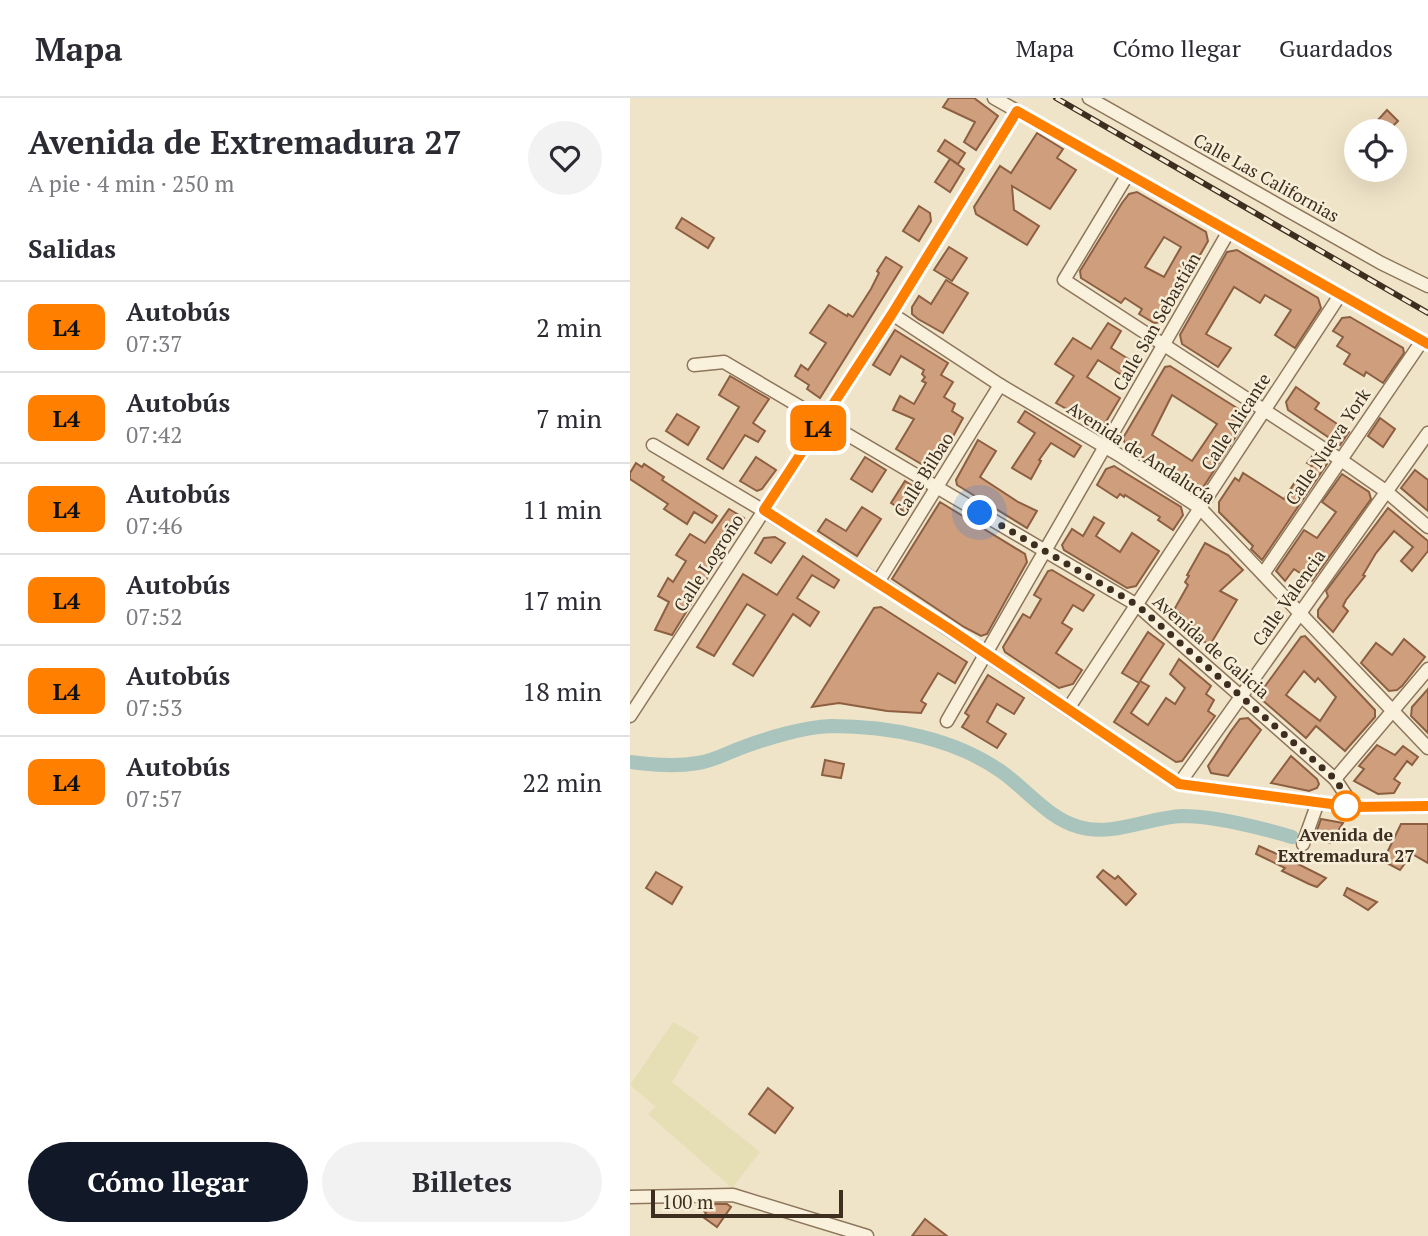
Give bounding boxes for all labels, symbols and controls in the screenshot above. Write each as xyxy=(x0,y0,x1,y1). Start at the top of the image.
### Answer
text: Mapa xyxy=(35,27,123,70)
text: Mapa xyxy=(1016,32,1074,64)
text: Cómo llegar xyxy=(1112,32,1241,64)
text: Guardados xyxy=(1279,32,1393,64)
map controls xyxy=(1344,119,1407,182)
button: locate xyxy=(1344,119,1407,182)
text: Avenida de Extremadura 27 xyxy=(28,120,462,163)
button: heart xyxy=(528,121,602,195)
street label: Calle Las Californias xyxy=(1189,127,1344,227)
text: A pie · 4 min · 250 m xyxy=(28,168,234,199)
text: Salidas xyxy=(28,231,116,265)
street label: Calle San Sebastián xyxy=(1107,248,1206,395)
text: Autobús xyxy=(126,294,230,328)
text: 2 min xyxy=(536,310,602,344)
text: L4 xyxy=(53,311,80,343)
text: 07:37 xyxy=(126,328,183,359)
street label: Calle Alicante xyxy=(1195,368,1276,475)
street label: Calle Nueva York xyxy=(1279,383,1376,509)
text: Autobús xyxy=(126,385,230,419)
street label: Avenida de Andalucía xyxy=(1063,395,1220,509)
text: 7 min xyxy=(536,401,602,435)
text: L4 xyxy=(53,402,80,434)
line badge: L4 xyxy=(786,405,850,451)
text: L4 xyxy=(804,412,832,444)
text: 07:42 xyxy=(126,419,183,450)
street label: Calle Bilbao xyxy=(888,427,959,521)
text: Autobús xyxy=(126,476,230,510)
text: 11 min xyxy=(522,492,602,526)
text: L4 xyxy=(53,493,80,525)
your location xyxy=(962,495,997,530)
street label: Calle Logroño xyxy=(668,509,749,616)
text: 07:46 xyxy=(126,510,183,541)
street label: Calle Valencia xyxy=(1246,544,1330,650)
text: Autobús xyxy=(126,567,230,601)
text: 17 min xyxy=(522,583,602,617)
text: L4 xyxy=(53,584,80,616)
street label: Avenida de Galicia xyxy=(1148,589,1275,704)
text: 07:52 xyxy=(126,601,183,632)
text: Autobús xyxy=(126,658,230,692)
text: 18 min xyxy=(522,674,602,708)
text: L4 xyxy=(53,675,80,707)
text: 07:53 xyxy=(126,692,183,723)
text: Autobús xyxy=(126,749,230,783)
text: 22 min xyxy=(522,765,602,799)
text: L4 xyxy=(53,766,80,798)
text: 07:57 xyxy=(126,783,183,814)
marker: Avenida de Extremadura 27 xyxy=(1331,791,1361,821)
place label: Avenida de Extremadura 27 xyxy=(1277,822,1415,867)
button: Cómo llegar xyxy=(28,1142,308,1222)
button: Billetes xyxy=(322,1142,602,1222)
scale bar xyxy=(651,1187,844,1219)
text: 100 m xyxy=(662,1189,713,1214)

